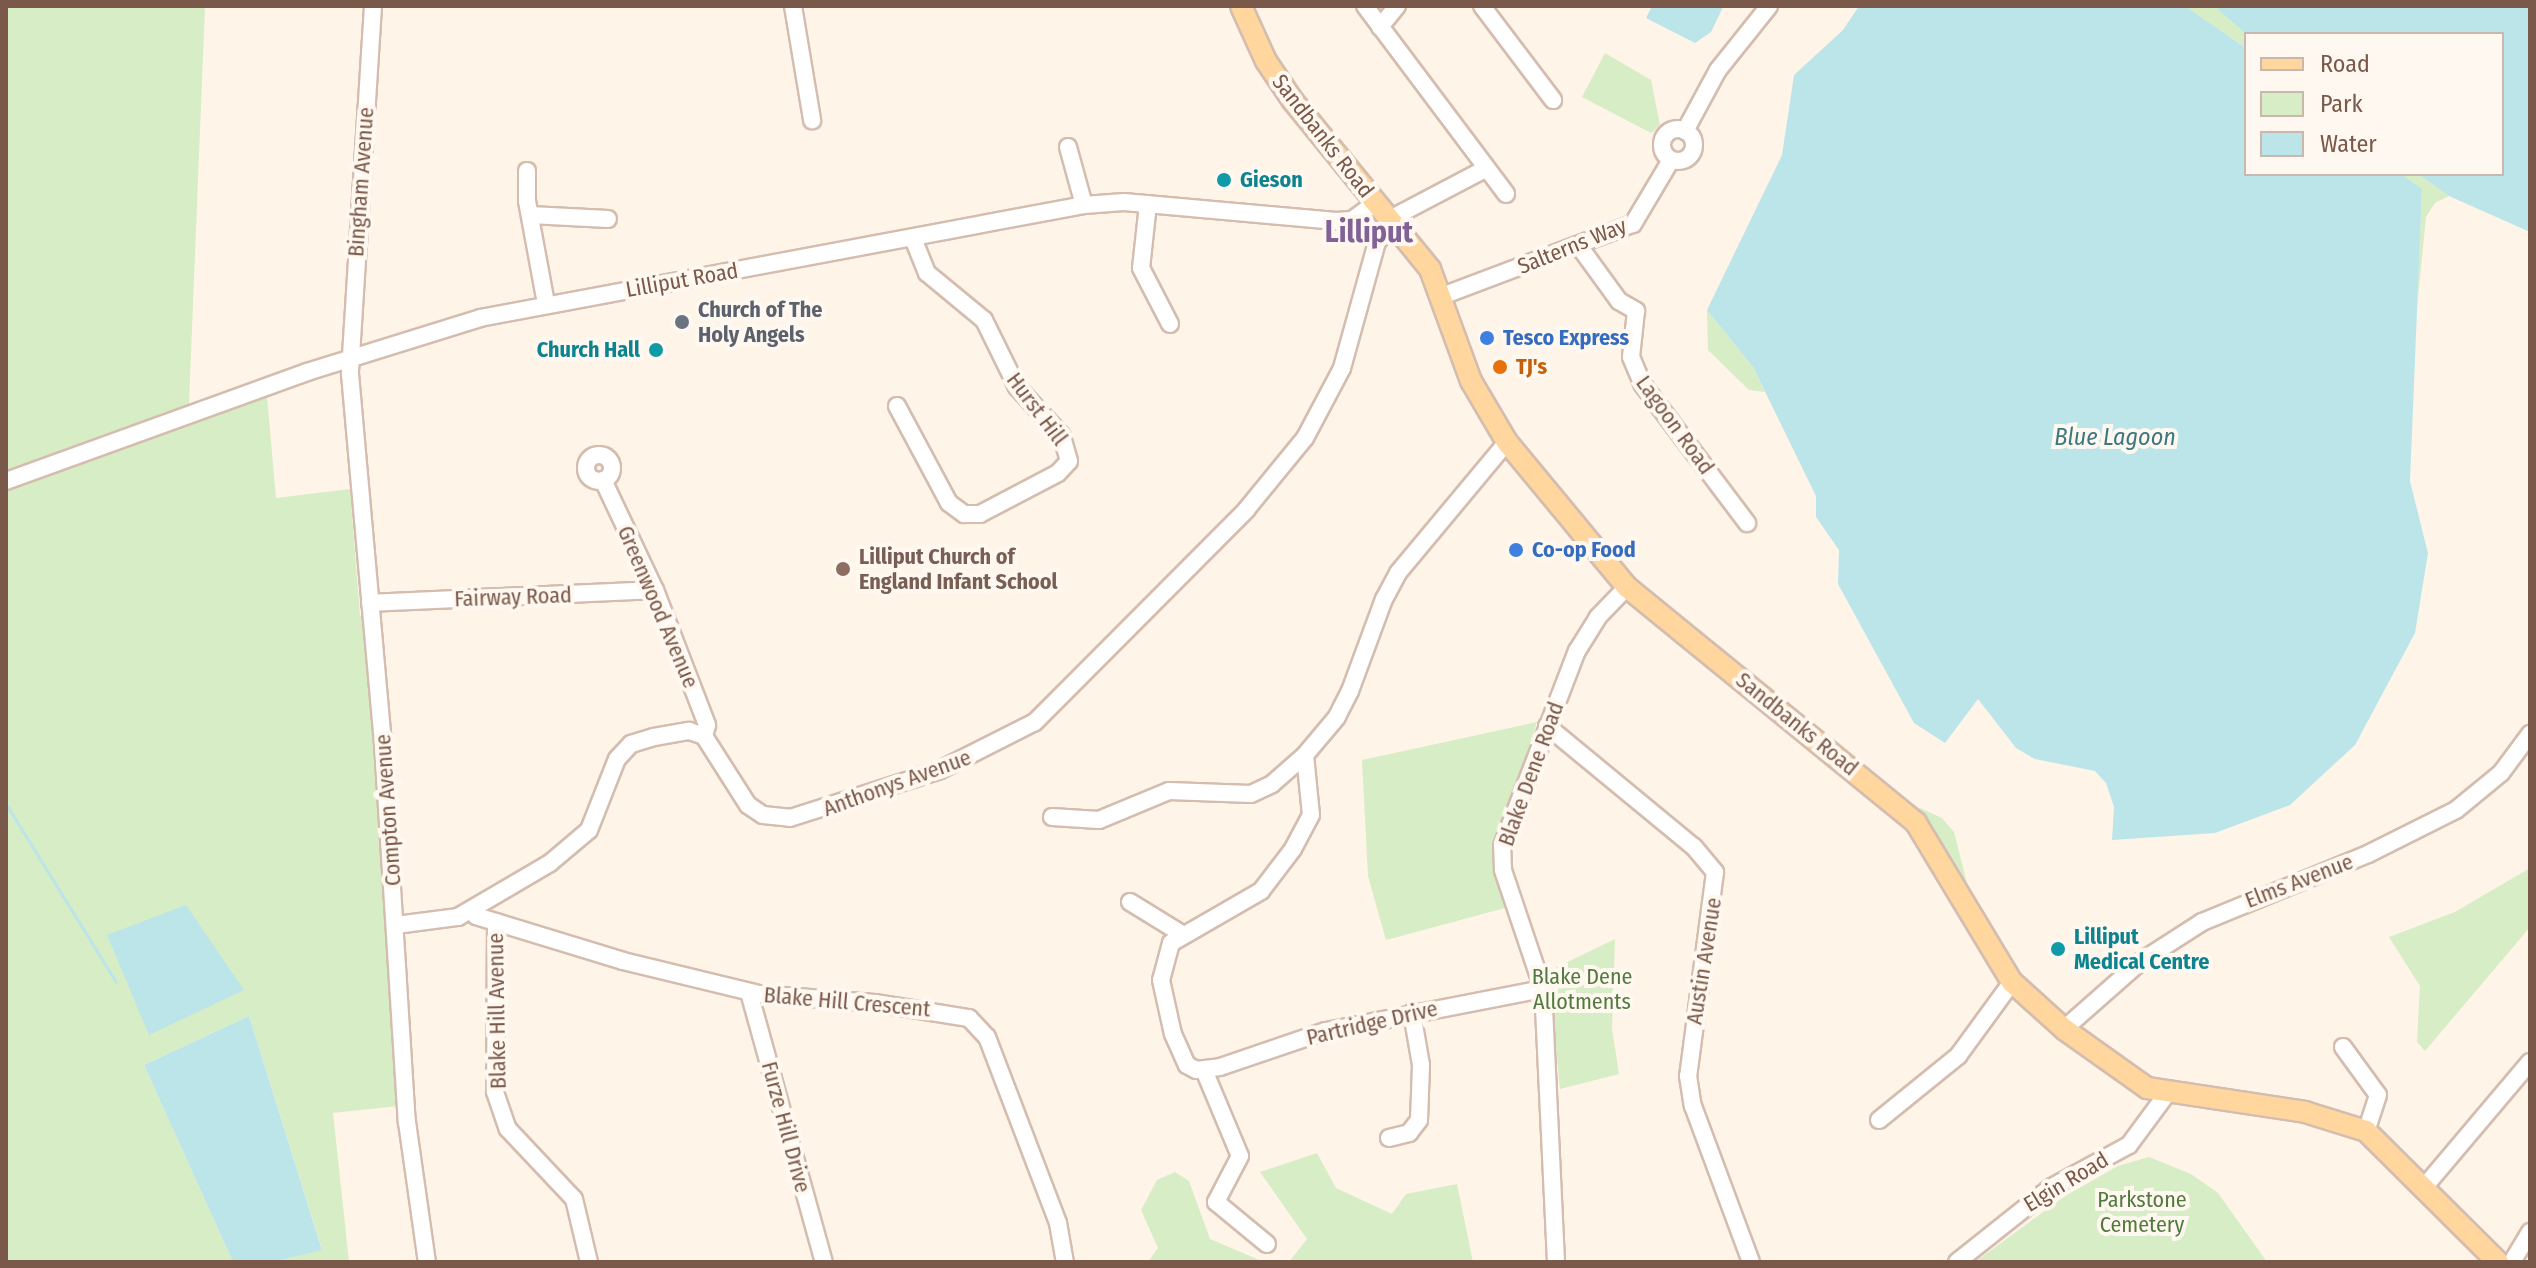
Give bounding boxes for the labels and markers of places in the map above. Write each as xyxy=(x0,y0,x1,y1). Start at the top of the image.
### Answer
place label: Gieson xyxy=(1240,167,1303,193)
marker: Gieson xyxy=(1215,171,1233,189)
place label: Church of The Holy Angels xyxy=(698,296,822,348)
marker: Church of The Holy Angels xyxy=(673,313,691,331)
place label: Tesco Express xyxy=(1503,325,1629,351)
marker: Tesco Express xyxy=(1478,329,1496,347)
place label: Church Hall xyxy=(537,337,640,363)
marker: Church Hall xyxy=(647,341,665,359)
place label: TJ's xyxy=(1516,354,1547,380)
marker: TJ's xyxy=(1491,358,1509,376)
place label: Co-op Food xyxy=(1532,537,1636,563)
marker: Co-op Food xyxy=(1507,541,1525,559)
place label: Lilliput Church of England Infant School xyxy=(859,543,1058,594)
marker: Lilliput Church of England Infant School xyxy=(834,560,852,578)
place label: Lilliput Medical Centre xyxy=(2074,923,2209,974)
marker: Lilliput Medical Centre xyxy=(2049,940,2067,958)

